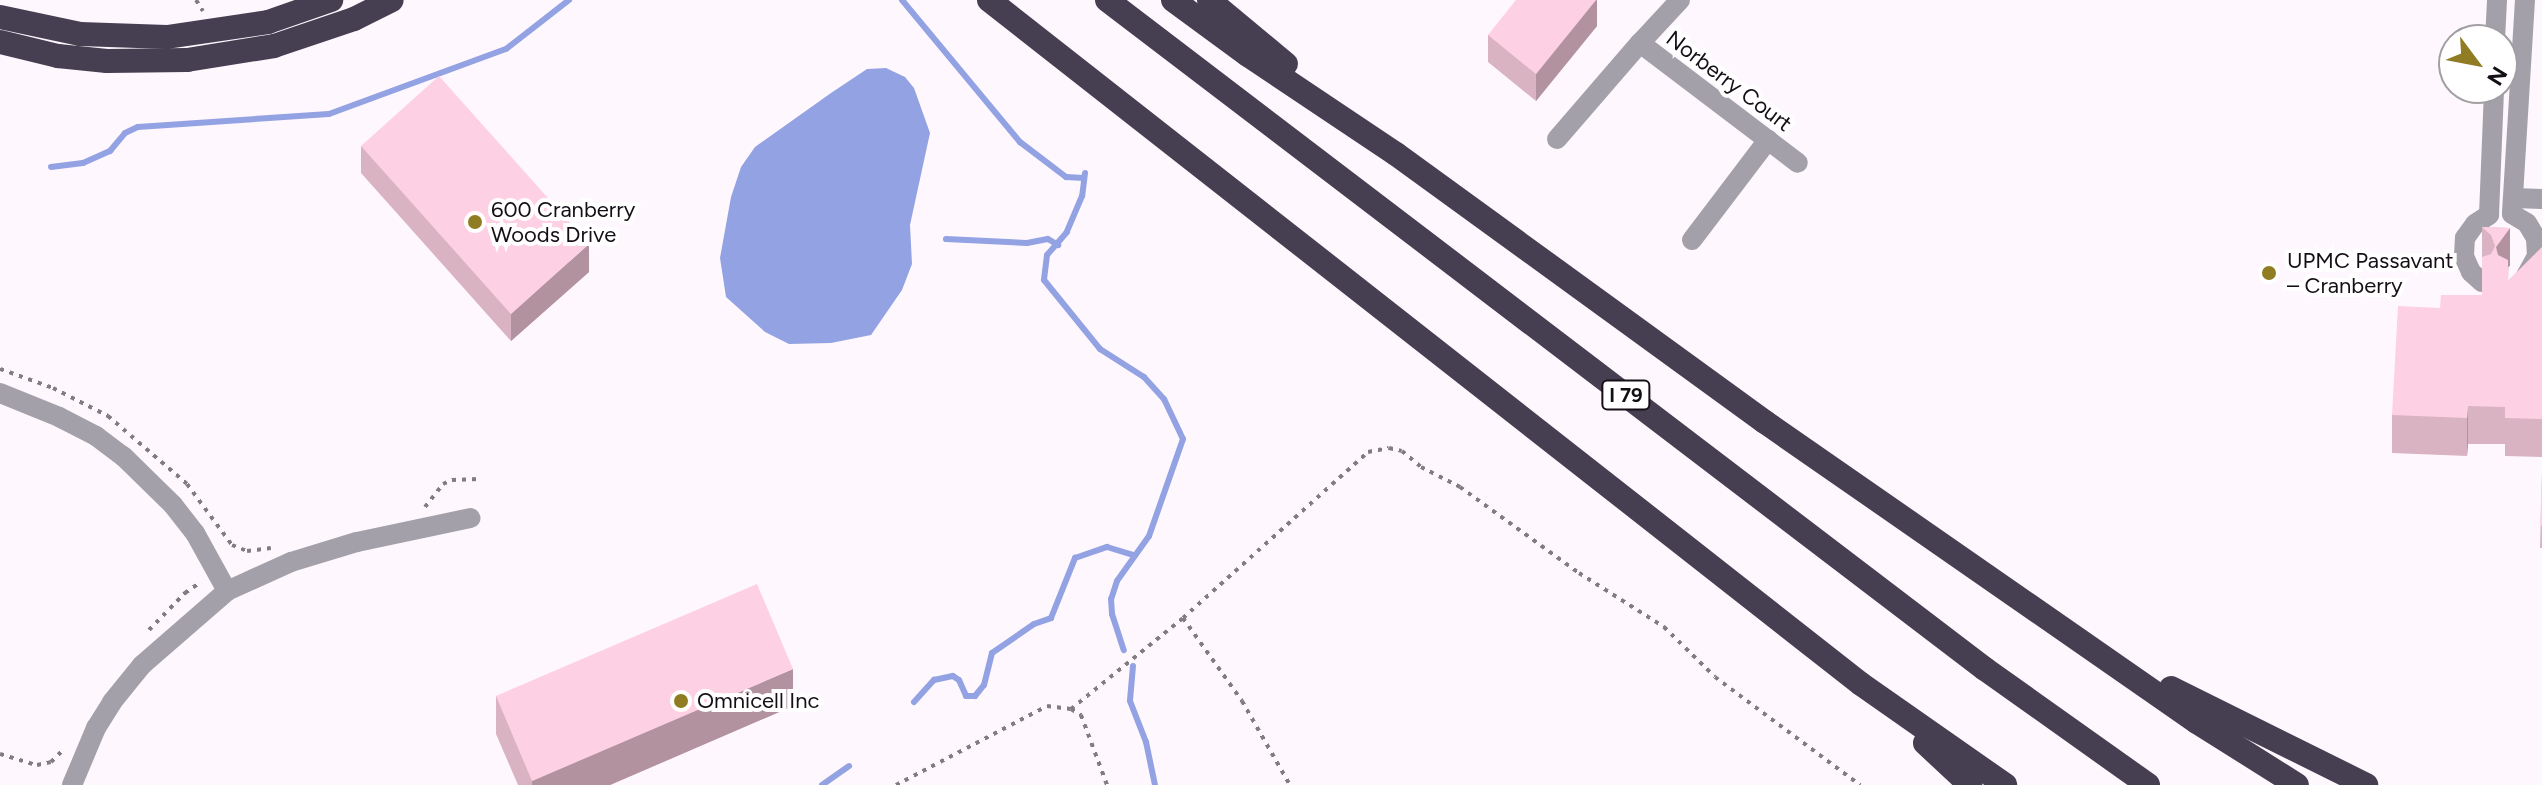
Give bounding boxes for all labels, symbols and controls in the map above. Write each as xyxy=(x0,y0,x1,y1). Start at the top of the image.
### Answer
north arrow xyxy=(2438,24,2518,104)
street label: Norberry Court xyxy=(1661,25,1797,137)
text: N xyxy=(2481,62,2513,90)
place label: 600 Cranberry Woods Drive xyxy=(491,196,635,248)
marker: 600 Cranberry Woods Drive xyxy=(466,213,484,231)
place label: UPMC Passavant – Cranberry xyxy=(2287,247,2453,298)
marker: UPMC Passavant – Cranberry xyxy=(2258,262,2280,284)
road number: I 79 xyxy=(1600,379,1652,411)
place label: Omnicell Inc xyxy=(697,688,819,714)
marker: Omnicell Inc xyxy=(672,692,690,710)

